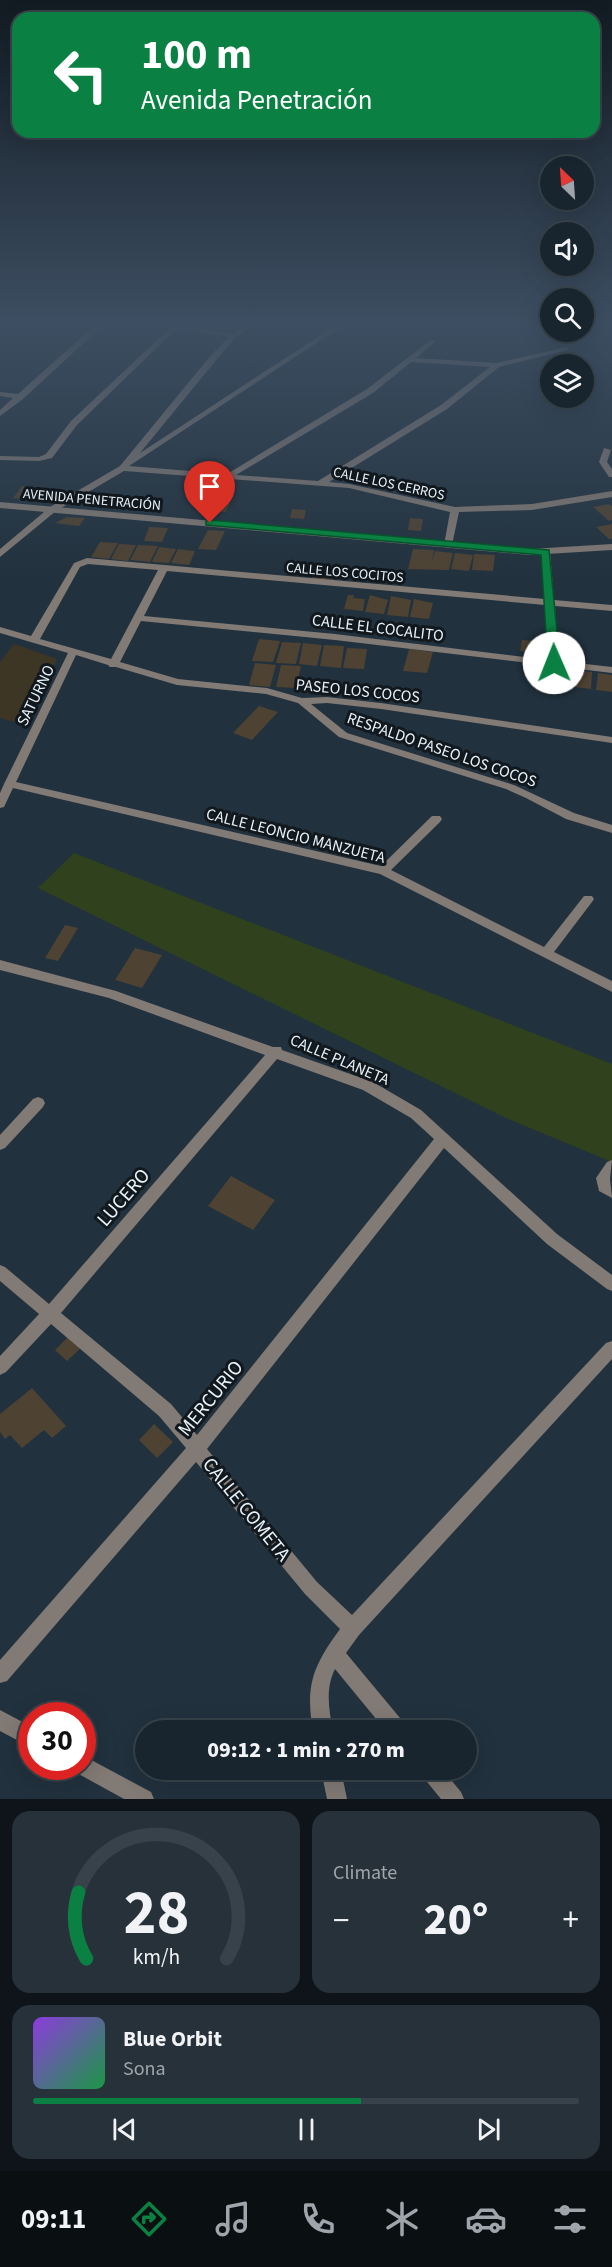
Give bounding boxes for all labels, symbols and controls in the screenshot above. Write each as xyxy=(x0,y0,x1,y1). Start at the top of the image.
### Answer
text: 100 m xyxy=(141,25,252,85)
icon: left xyxy=(42,36,120,114)
text: Avenida Penetración xyxy=(141,81,373,120)
north arrow xyxy=(540,156,594,210)
map controls xyxy=(540,156,594,408)
button: sound xyxy=(540,222,594,276)
button: search xyxy=(540,288,594,342)
button: layers xyxy=(540,354,594,408)
pin xyxy=(184,461,235,523)
street label: CALLE LOS CERROS xyxy=(331,462,446,506)
icon: arrive xyxy=(193,470,226,503)
street label: AVENIDA PENETRACIÓN xyxy=(22,484,162,516)
street label: CALLE LOS COCITOS xyxy=(285,558,405,588)
street label: CALLE EL COCALITO xyxy=(311,609,445,647)
position arrow xyxy=(522,631,586,695)
street label: SATURNO xyxy=(12,661,60,730)
street label: PASEO LOS COCOS xyxy=(295,674,421,708)
street label: RESPALDO PASEO LOS COCOS xyxy=(344,707,539,793)
street label: CALLE LEONCIO MANZUETA xyxy=(204,803,388,869)
street label: CALLE PLANETA xyxy=(287,1029,393,1091)
street label: LUCERO xyxy=(91,1163,157,1233)
street label: MERCURIO xyxy=(171,1355,250,1443)
street label: CALLE COMETA xyxy=(196,1452,297,1568)
speed limit sign: 30 xyxy=(18,1702,96,1780)
text: 09:12 · 1 min · 270 m xyxy=(207,1734,405,1766)
text: Climate xyxy=(333,1859,397,1887)
text: 28 xyxy=(123,1869,189,1958)
text: 20° xyxy=(424,1888,488,1952)
text: − xyxy=(333,1897,349,1944)
text: + xyxy=(563,1897,579,1944)
text: km/h xyxy=(132,1942,180,1973)
text: Blue Orbit xyxy=(123,2023,222,2055)
text: Sona xyxy=(123,2055,166,2083)
icon: previous xyxy=(108,2113,141,2146)
icon: pause xyxy=(290,2113,323,2146)
icon: next xyxy=(472,2113,505,2146)
icon: directions xyxy=(128,2198,170,2240)
icon: music xyxy=(212,2198,254,2240)
icon: phone xyxy=(297,2198,339,2240)
icon: climate xyxy=(381,2198,423,2240)
icon: car xyxy=(465,2198,507,2240)
icon: filters xyxy=(549,2198,591,2240)
text: 09:11 xyxy=(21,2200,86,2239)

